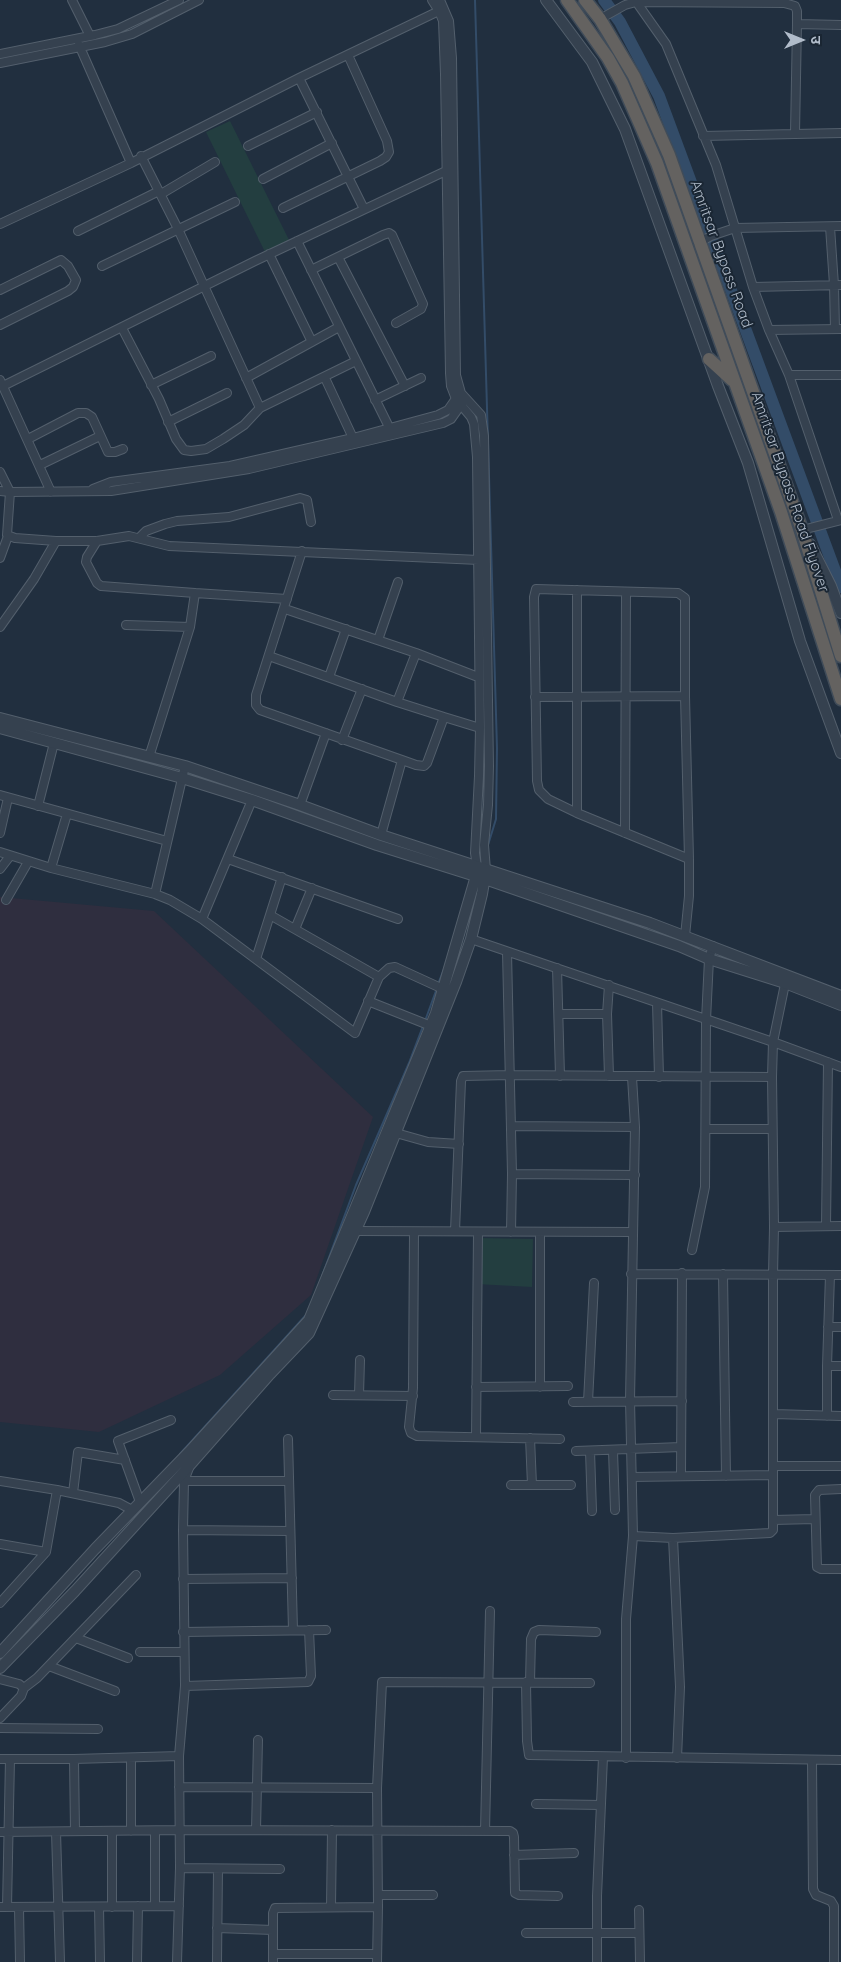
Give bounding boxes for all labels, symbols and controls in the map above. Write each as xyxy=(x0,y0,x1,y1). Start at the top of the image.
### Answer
north arrow xyxy=(776,15,826,65)
text: उ xyxy=(807,36,825,44)
street label: Amritsar Bypass Road xyxy=(686,178,756,330)
street label: Amritsar Bypass Road Flyover xyxy=(747,389,833,595)

